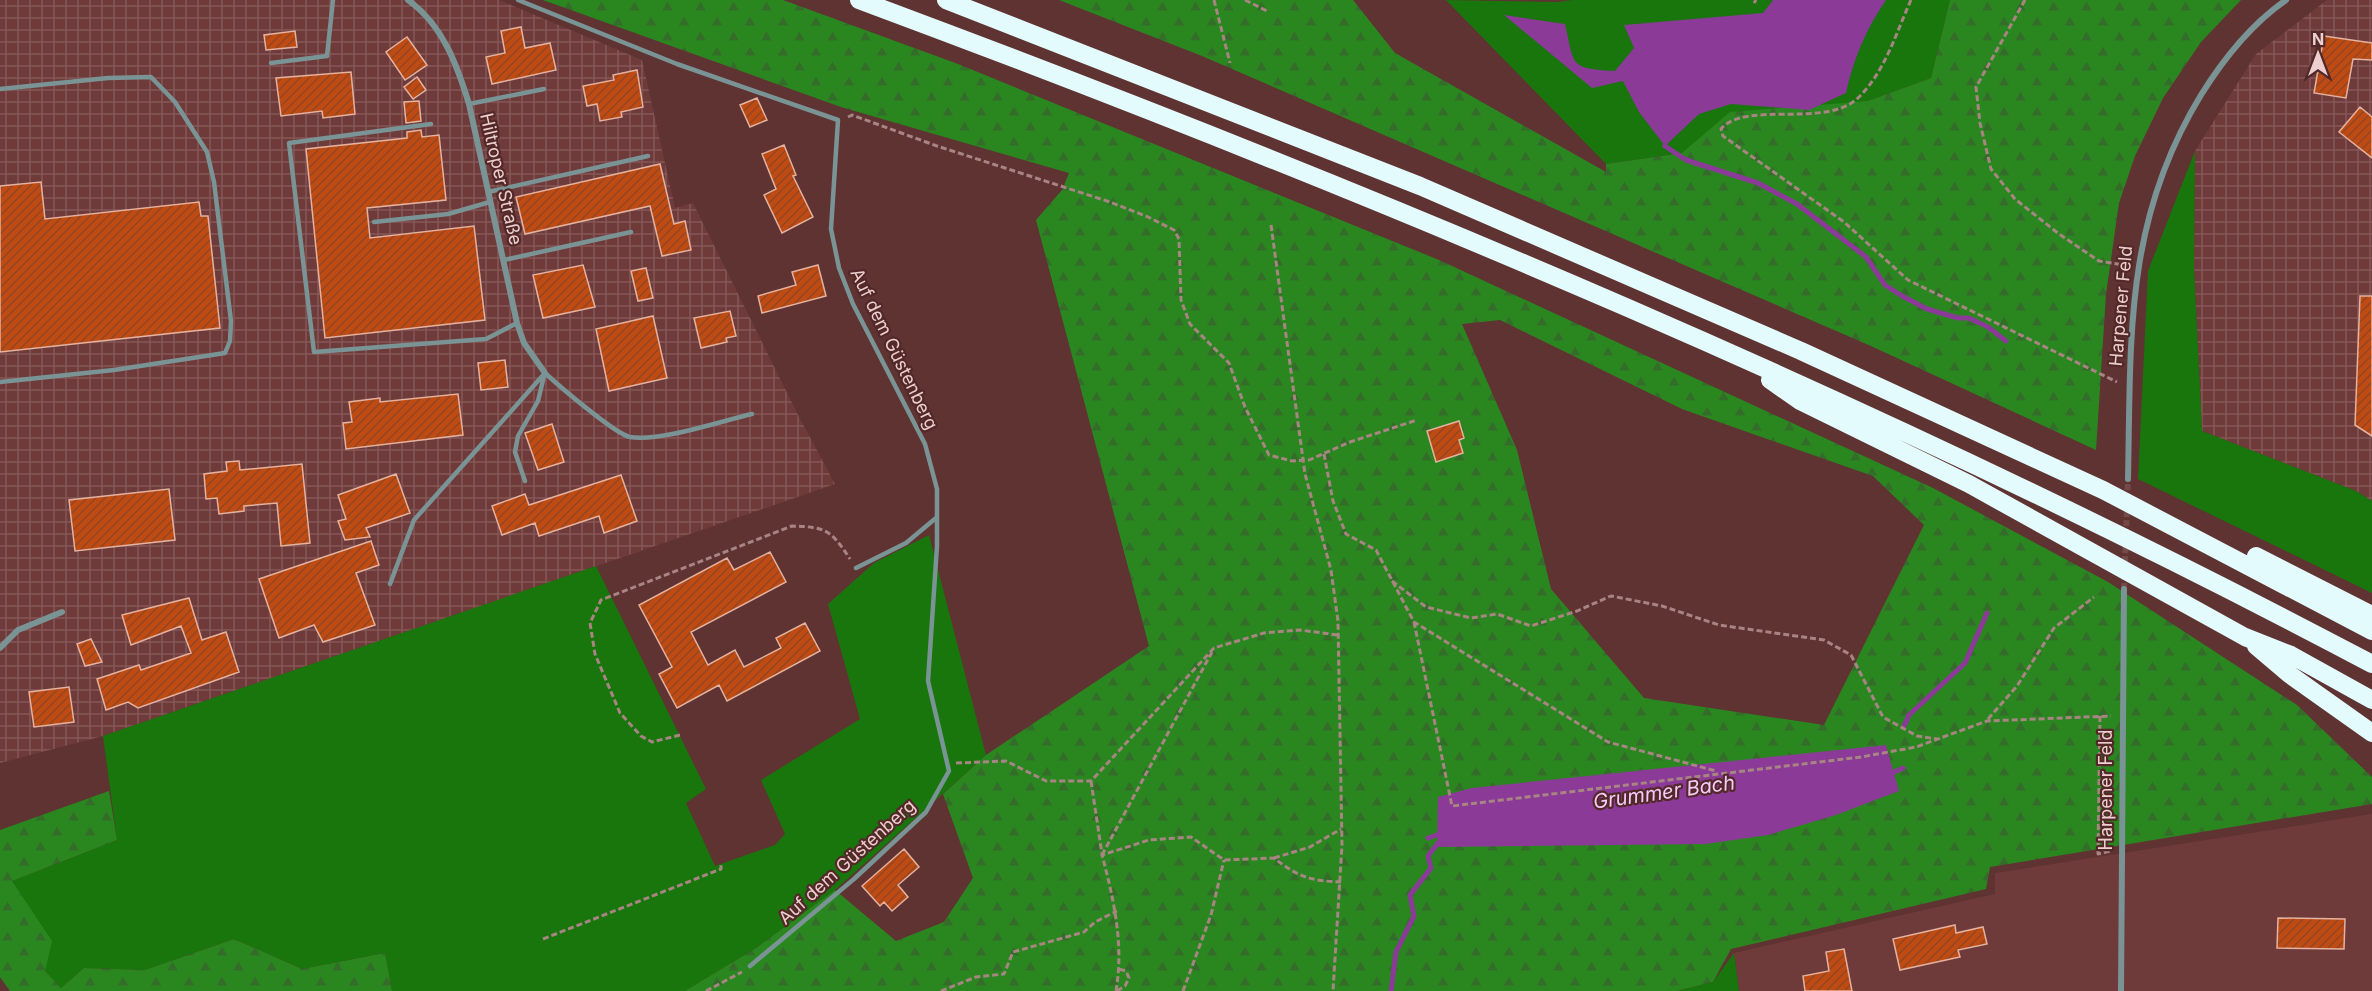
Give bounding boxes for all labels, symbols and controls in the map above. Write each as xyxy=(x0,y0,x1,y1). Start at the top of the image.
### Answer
north arrow xyxy=(2288,24,2348,84)
text: N xyxy=(2312,29,2324,49)
street label: Hiltroper Straße xyxy=(476,111,527,247)
street label: Harpener Feld xyxy=(2105,245,2136,367)
street label: Auf dem Güstenberg xyxy=(846,265,943,433)
street label: Harpener Feld xyxy=(2095,730,2116,850)
water label: Grummer Bach xyxy=(1592,770,1736,814)
street label: Auf dem Güstenberg xyxy=(774,795,919,929)

